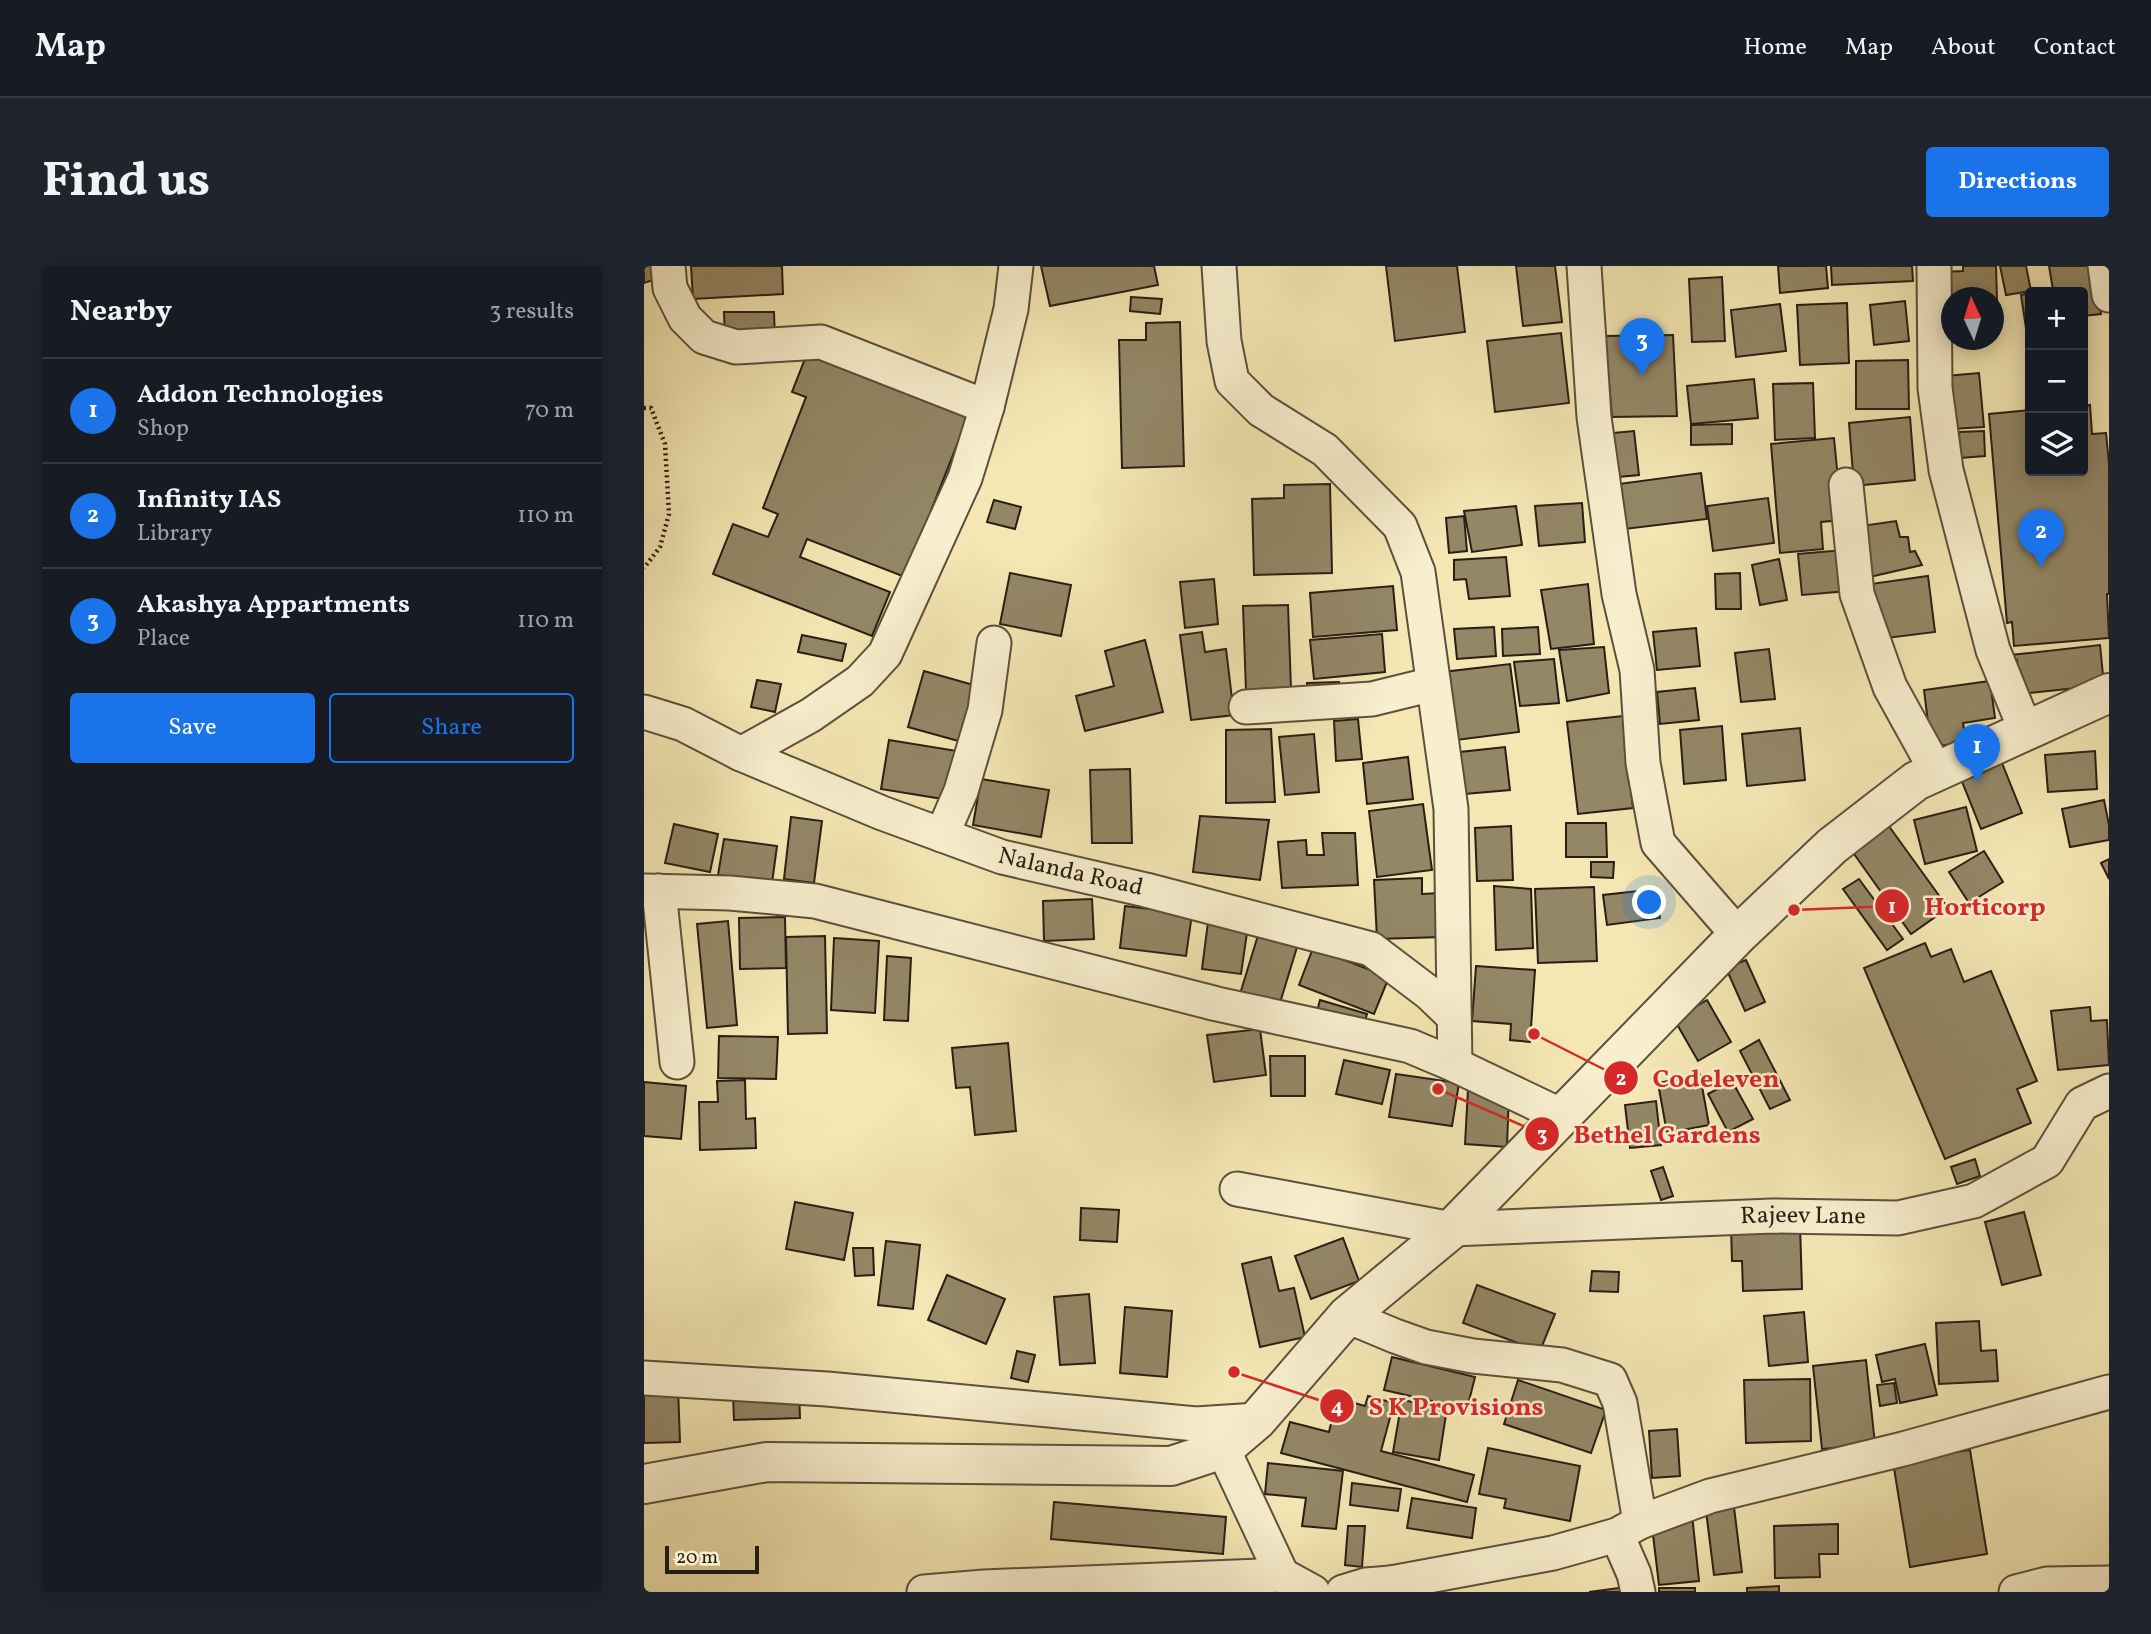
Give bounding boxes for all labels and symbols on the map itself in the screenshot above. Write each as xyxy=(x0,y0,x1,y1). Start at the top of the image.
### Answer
north arrow xyxy=(1941,287,2004,350)
pin: 3 xyxy=(1619,318,1665,376)
pin: 2 xyxy=(2018,509,2064,567)
pin: 1 xyxy=(1954,724,2000,782)
street label: Nalanda Road xyxy=(995,840,1146,906)
callout: Horticorp xyxy=(1875,882,2059,929)
your location xyxy=(1632,885,1666,919)
text: Horticorp xyxy=(1924,890,2046,926)
text: 1 xyxy=(1888,893,1896,922)
callout: Codeleven xyxy=(1603,1054,1793,1101)
text: Codeleven xyxy=(1652,1062,1780,1098)
text: 2 xyxy=(1616,1065,1626,1094)
callout: Bethel Gardens xyxy=(1524,1110,1775,1157)
text: Bethel Gardens xyxy=(1573,1118,1761,1154)
text: 3 xyxy=(1537,1121,1547,1150)
street label: Rajeev Lane xyxy=(1740,1199,1866,1234)
callout: S K Provisions xyxy=(1319,1382,1558,1429)
text: S K Provisions xyxy=(1368,1390,1544,1426)
text: 4 xyxy=(1331,1393,1344,1422)
scale bar xyxy=(665,1543,760,1575)

